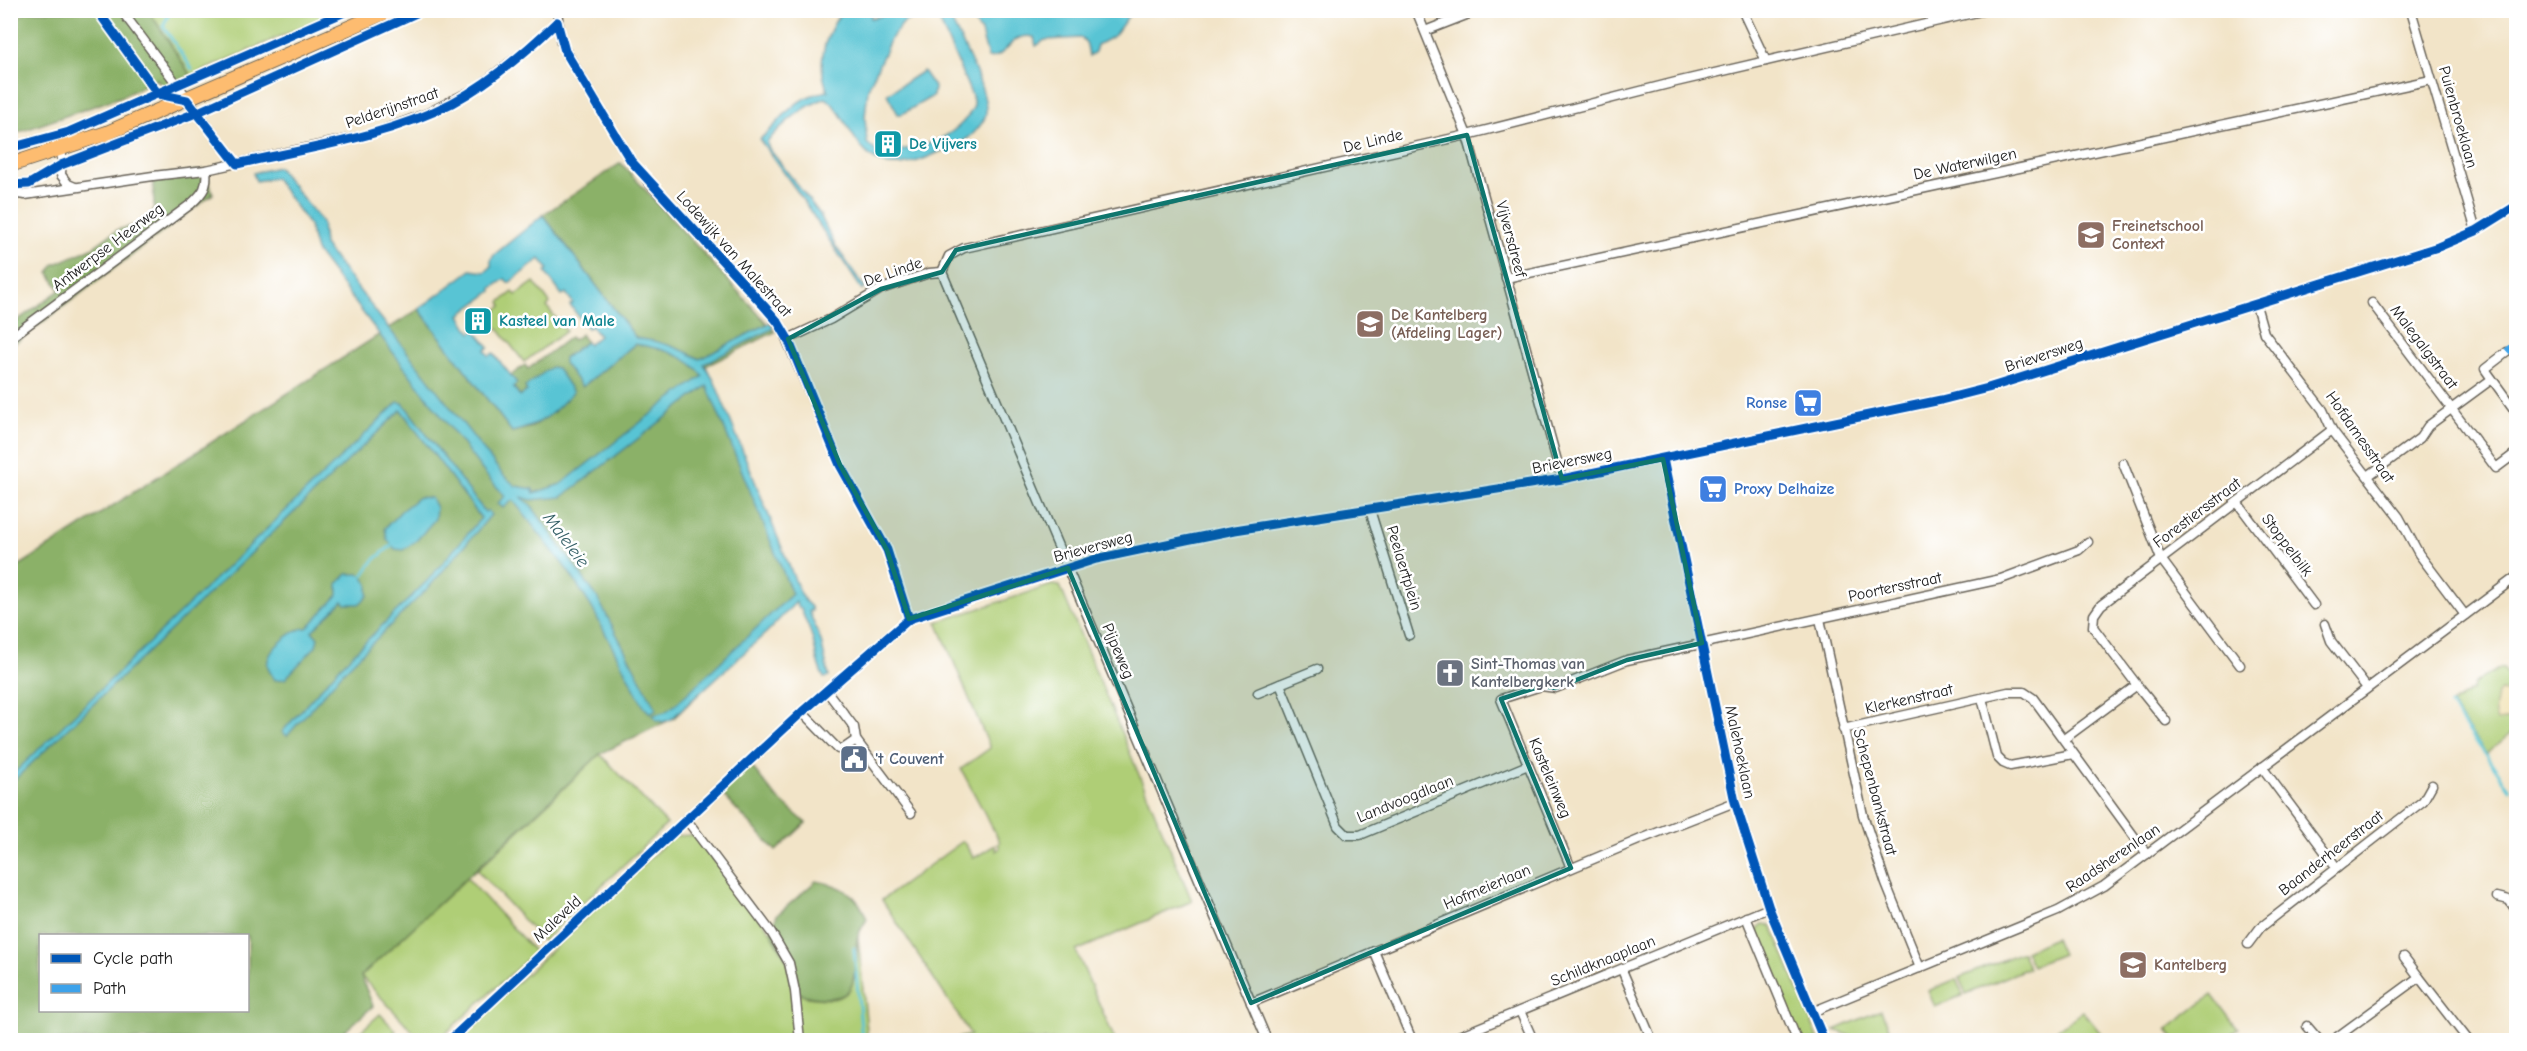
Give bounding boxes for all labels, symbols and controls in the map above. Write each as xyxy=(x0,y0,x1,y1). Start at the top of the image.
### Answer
street label: Puienbroeklaan xyxy=(2435,64,2481,170)
street label: Pelderijnstraat xyxy=(343,84,441,132)
street label: De Linde xyxy=(1342,125,1404,157)
building icon: De Vijvers xyxy=(872,128,904,160)
place label: De Vijvers xyxy=(909,135,977,153)
street label: De Waterwilgen xyxy=(1912,144,2018,184)
street label: Lodewijk van Malestraat xyxy=(673,187,796,321)
street label: Antwerpse Heerweg xyxy=(49,199,167,295)
street label: Vijversdreef xyxy=(1492,199,1530,281)
place label: Freinetschool Context xyxy=(2112,217,2204,253)
school or university icon: Freinetschool Context xyxy=(2075,219,2107,251)
street label: De Linde xyxy=(862,254,924,290)
street label: Malegalgstraat xyxy=(2387,302,2462,393)
building icon: Kasteel van Male xyxy=(462,305,494,337)
place label: De Kantelberg (Afdeling Lager) xyxy=(1391,306,1502,342)
school or university icon: De Kantelberg (Afdeling Lager) xyxy=(1354,308,1386,340)
place label: Kasteel van Male xyxy=(499,312,615,330)
street label: Brieversweg xyxy=(2003,334,2085,376)
supermarket icon: Ronse xyxy=(1792,387,1824,419)
street label: Hofdamesstraat xyxy=(2322,388,2398,486)
place label: Ronse xyxy=(1746,394,1787,412)
street label: Brieversweg xyxy=(1530,444,1614,478)
supermarket icon: Proxy Delhaize xyxy=(1697,473,1729,505)
street label: Forestiersstraat xyxy=(2150,474,2245,552)
place label: Proxy Delhaize xyxy=(1734,480,1834,498)
water label: Maleleie xyxy=(538,508,593,572)
street label: Stoppelbilk xyxy=(2258,510,2316,580)
street label: Peelaertplein xyxy=(1383,524,1425,612)
street label: Brieversweg xyxy=(1052,528,1134,566)
street label: Poortersstraat xyxy=(1847,568,1944,606)
street label: Pijpeweg xyxy=(1098,620,1138,682)
place label: Sint-Thomas van Kantelbergkerk xyxy=(1471,655,1585,691)
church icon: Sint-Thomas van Kantelbergkerk xyxy=(1434,657,1466,689)
street label: Klerkenstraat xyxy=(1863,680,1955,718)
street label: Malehoeklaan xyxy=(1721,704,1759,800)
street label: Schepenbankstraat xyxy=(1849,727,1901,858)
street label: Kasteleinweg xyxy=(1525,735,1575,821)
public building icon: 't Couvent xyxy=(838,743,870,775)
place label: 't Couvent xyxy=(875,750,944,768)
street label: Landvoogdlaan xyxy=(1354,771,1456,827)
street label: Baanderheerstraat xyxy=(2275,806,2387,899)
street label: Raadsherenlaan xyxy=(2063,820,2163,896)
street label: Hofmeierlaan xyxy=(1441,861,1533,913)
street label: Maleveld xyxy=(529,892,585,946)
street label: Schildknaaplaan xyxy=(1548,932,1658,990)
legend xyxy=(39,934,249,1012)
text: Cycle path xyxy=(93,948,173,969)
school or university icon: Kantelberg xyxy=(2117,949,2149,981)
place label: Kantelberg xyxy=(2154,956,2227,974)
text: Path xyxy=(93,978,126,999)

